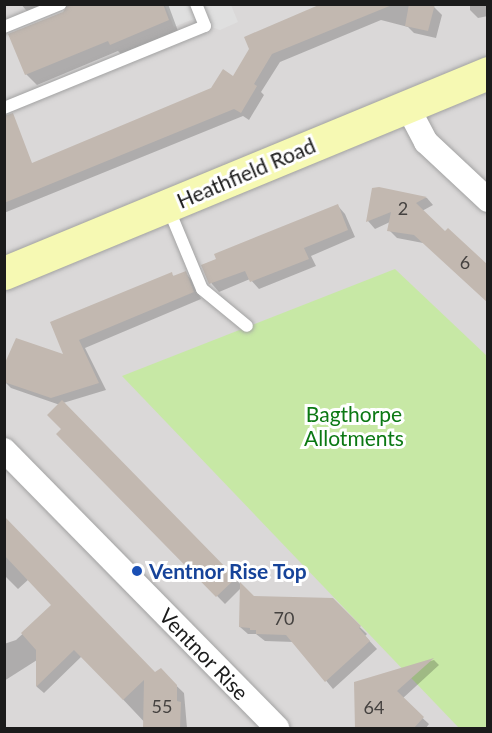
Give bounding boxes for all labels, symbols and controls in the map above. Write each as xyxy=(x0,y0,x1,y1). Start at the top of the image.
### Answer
street label: Heathfield Road xyxy=(173,132,319,214)
house number: 2 xyxy=(398,197,408,219)
house number: 6 xyxy=(460,251,470,273)
park label: Bagthorpe Allotments xyxy=(304,401,404,451)
place label: Ventnor Rise Top xyxy=(149,558,308,584)
marker: Ventnor Rise Top xyxy=(130,564,144,578)
street label: Ventnor Rise xyxy=(154,603,254,705)
house number: 70 xyxy=(274,607,294,629)
house number: 55 xyxy=(152,695,172,717)
house number: 64 xyxy=(364,696,384,718)

